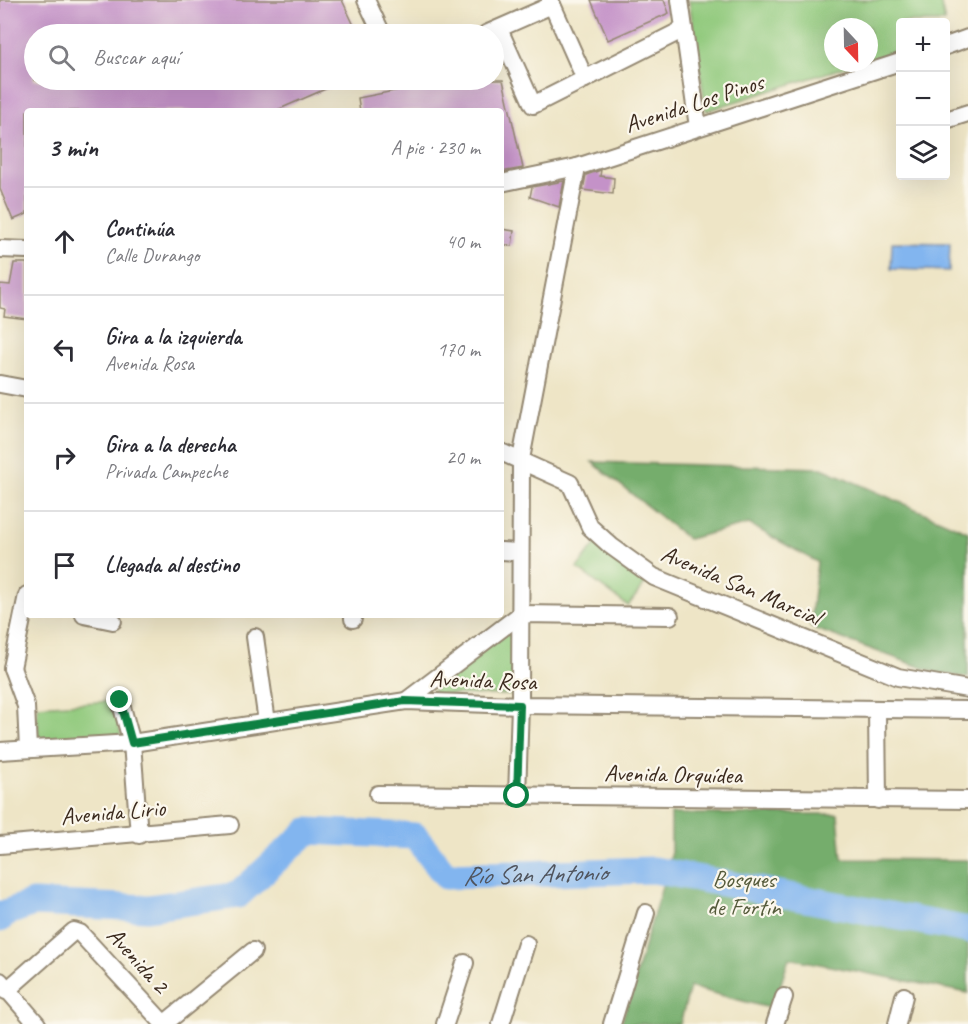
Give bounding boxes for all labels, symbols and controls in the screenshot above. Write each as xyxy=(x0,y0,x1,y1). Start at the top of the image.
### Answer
north arrow xyxy=(824,18,878,72)
map controls xyxy=(896,18,950,180)
button: + xyxy=(896,18,950,72)
search box xyxy=(24,24,504,90)
icon: search xyxy=(45,41,78,74)
text: Buscar aquí xyxy=(93,43,179,71)
street label: Avenida Los Pinos xyxy=(621,66,769,140)
button: − xyxy=(896,72,950,126)
button: layers xyxy=(896,126,950,180)
text: 3 min xyxy=(48,131,98,164)
text: A pie · 230 m xyxy=(391,135,480,160)
text: Continúa xyxy=(105,215,173,243)
icon: ahead xyxy=(48,225,81,258)
text: 40 m xyxy=(446,229,480,254)
text: Calle Durango xyxy=(105,243,199,268)
text: Gira a la izquierda xyxy=(105,323,242,351)
icon: left xyxy=(48,333,81,366)
text: 170 m xyxy=(437,337,480,362)
text: Avenida Rosa xyxy=(105,351,194,376)
text: Gira a la derecha xyxy=(105,431,236,459)
icon: right xyxy=(48,441,81,474)
text: 20 m xyxy=(446,445,480,470)
text: Privada Campeche xyxy=(105,459,228,484)
street label: Avenida San Marcial xyxy=(657,538,829,634)
icon: arrive xyxy=(48,549,81,582)
text: Llegada al destino xyxy=(105,551,239,579)
street label: Avenida Rosa xyxy=(429,663,538,697)
route end xyxy=(106,686,132,712)
street label: Avenida Orquídea xyxy=(604,758,744,790)
route start xyxy=(503,782,529,808)
street label: Avenida Lirio xyxy=(60,792,168,832)
water label: Río San Antonio xyxy=(462,855,612,892)
park label: Bosques de Fortín xyxy=(707,864,782,922)
street label: Avenida 2 xyxy=(100,921,177,1001)

